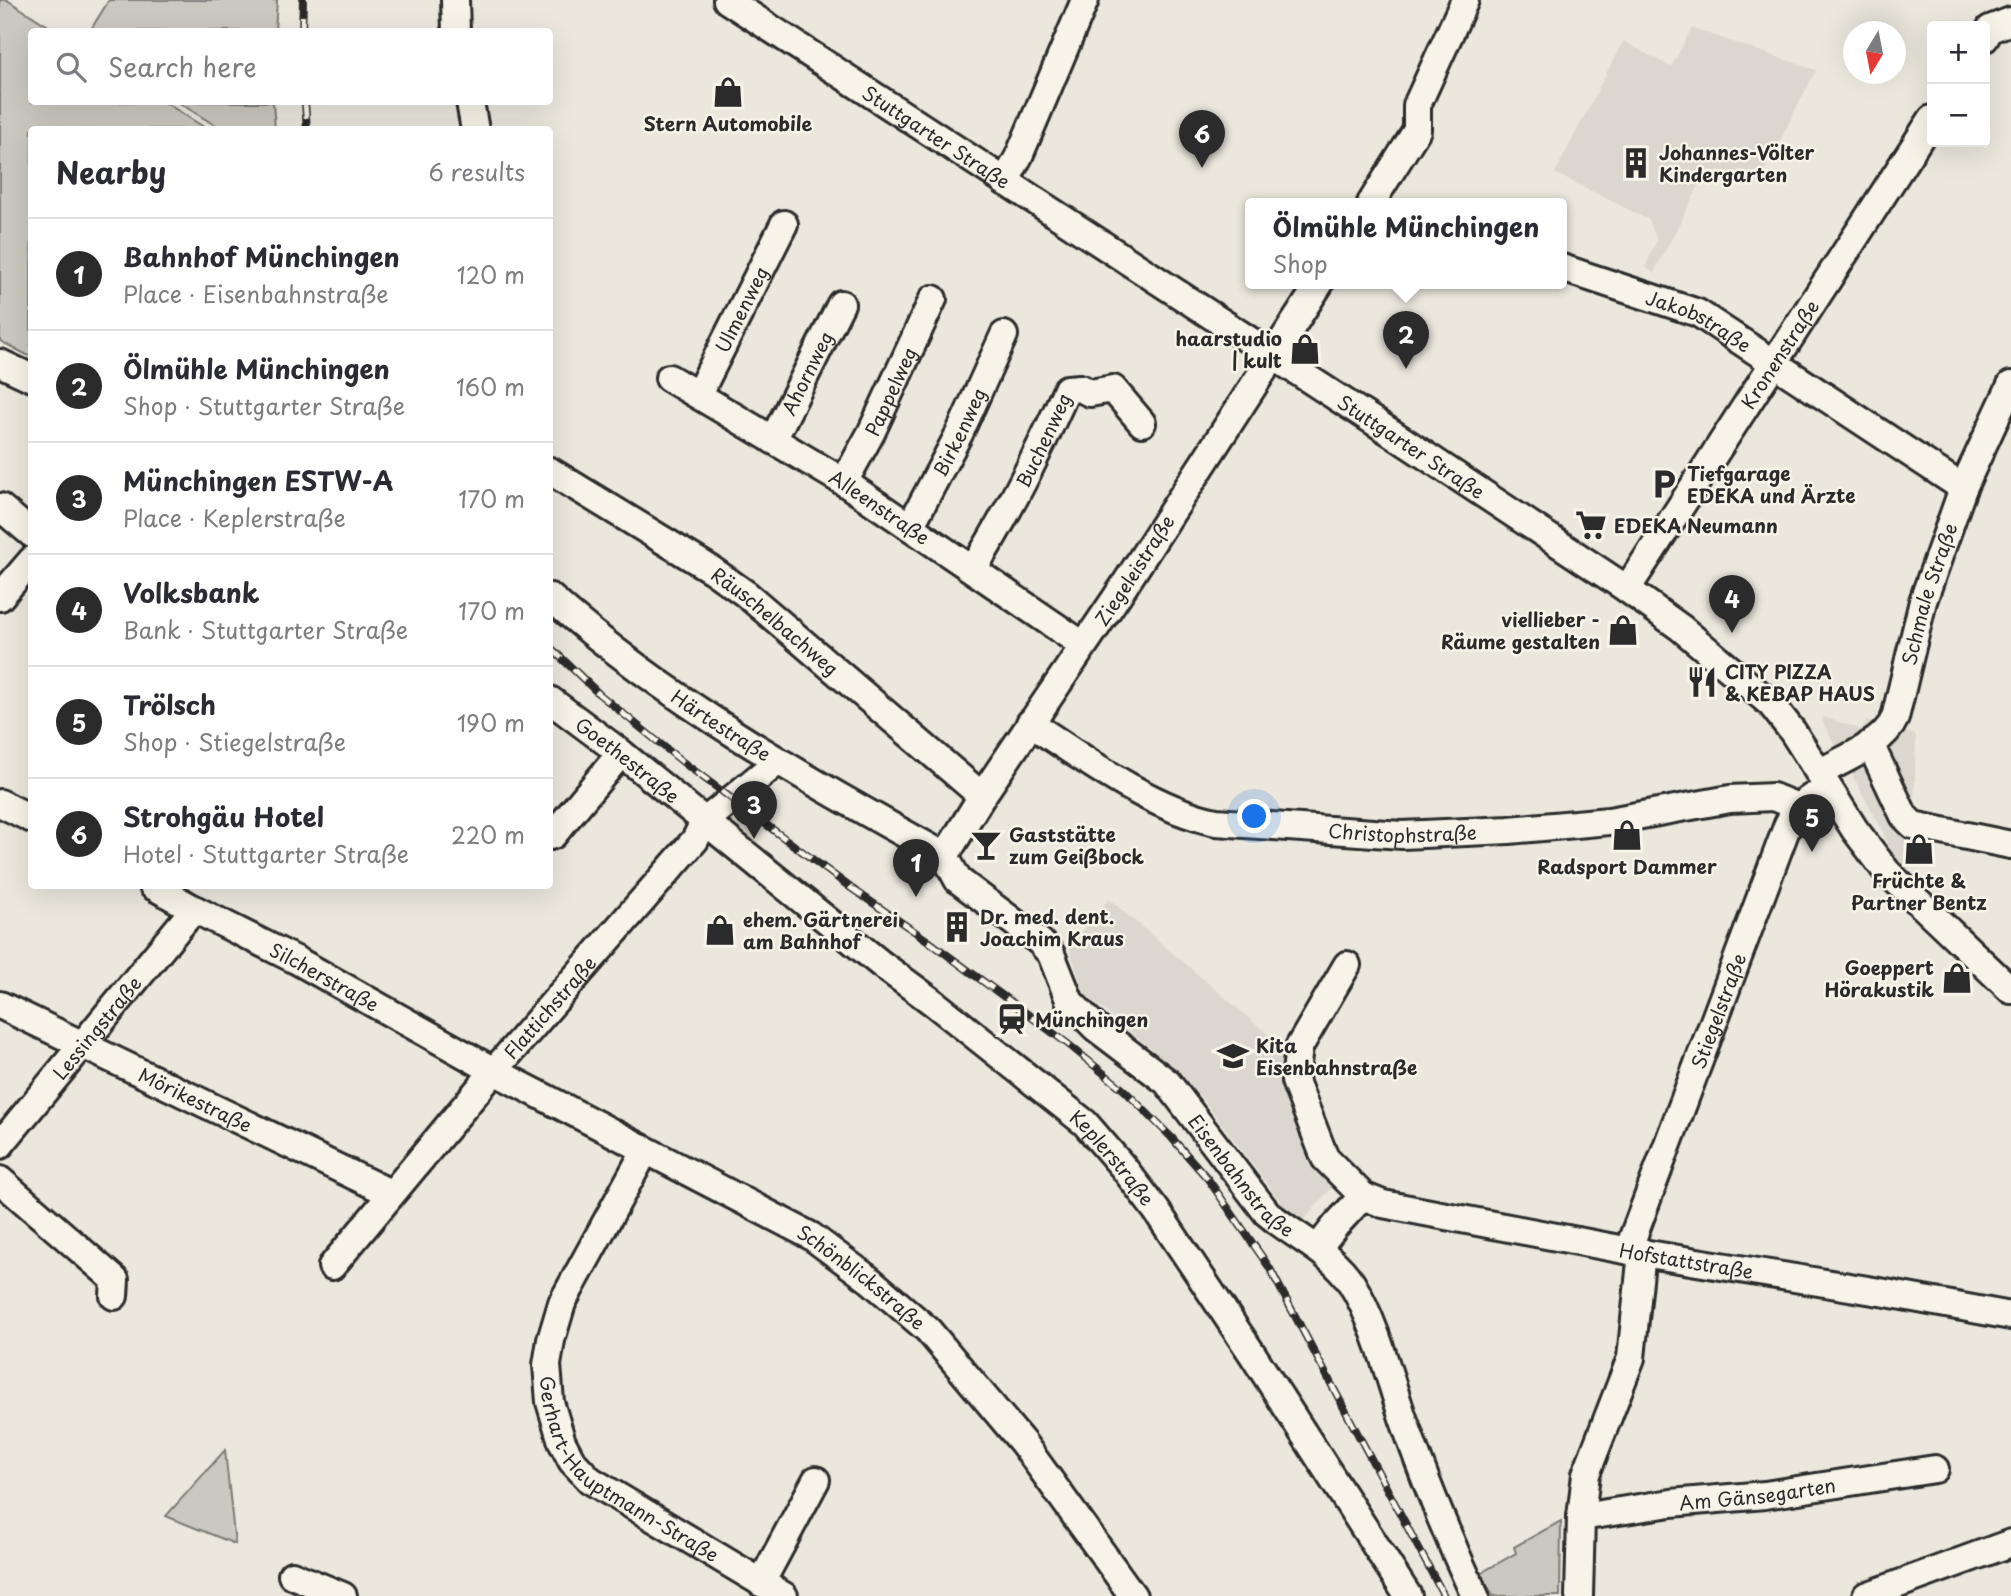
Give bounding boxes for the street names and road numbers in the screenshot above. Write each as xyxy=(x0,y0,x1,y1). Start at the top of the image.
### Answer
street label: Stuttgarter Straße xyxy=(857,78,1016,195)
street label: Ulmenweg xyxy=(708,261,775,357)
street label: Jakobstraße xyxy=(1642,283,1757,359)
street label: Kronenstraße xyxy=(1734,294,1825,414)
street label: Ahornweg xyxy=(774,326,839,420)
street label: Pappelweg xyxy=(858,342,923,440)
street label: Birkenweg xyxy=(925,383,992,481)
street label: Stuttgarter Straße xyxy=(1332,387,1491,505)
street label: Buchenweg xyxy=(1008,388,1078,492)
street label: Alleenstraße xyxy=(824,462,936,551)
street label: Ziegeleistraße xyxy=(1087,509,1181,631)
street label: Schmale Straße xyxy=(1894,519,1964,668)
street label: Räuschelbachweg xyxy=(706,560,845,682)
street label: Härtestraße xyxy=(666,682,777,767)
street label: Goethestraße xyxy=(570,710,686,809)
street label: Christophstraße xyxy=(1327,816,1477,849)
street label: Silcherstraße xyxy=(265,935,384,1018)
street label: Stiegelstraße xyxy=(1684,949,1752,1072)
street label: Flattichstraße xyxy=(497,950,602,1065)
street label: Lessingstraße xyxy=(46,970,147,1085)
street label: Mörikestraße xyxy=(134,1060,257,1139)
street label: Keplerstraße xyxy=(1064,1103,1161,1211)
street label: Eisenbahnstraße xyxy=(1182,1108,1300,1243)
street label: Schönblickstraße xyxy=(792,1217,932,1336)
street label: Hofstattstraße xyxy=(1617,1235,1755,1285)
street label: Gerhart-Hauptmann-Straße xyxy=(534,1375,724,1568)
street label: Am Gänsegarten xyxy=(1678,1470,1838,1516)

